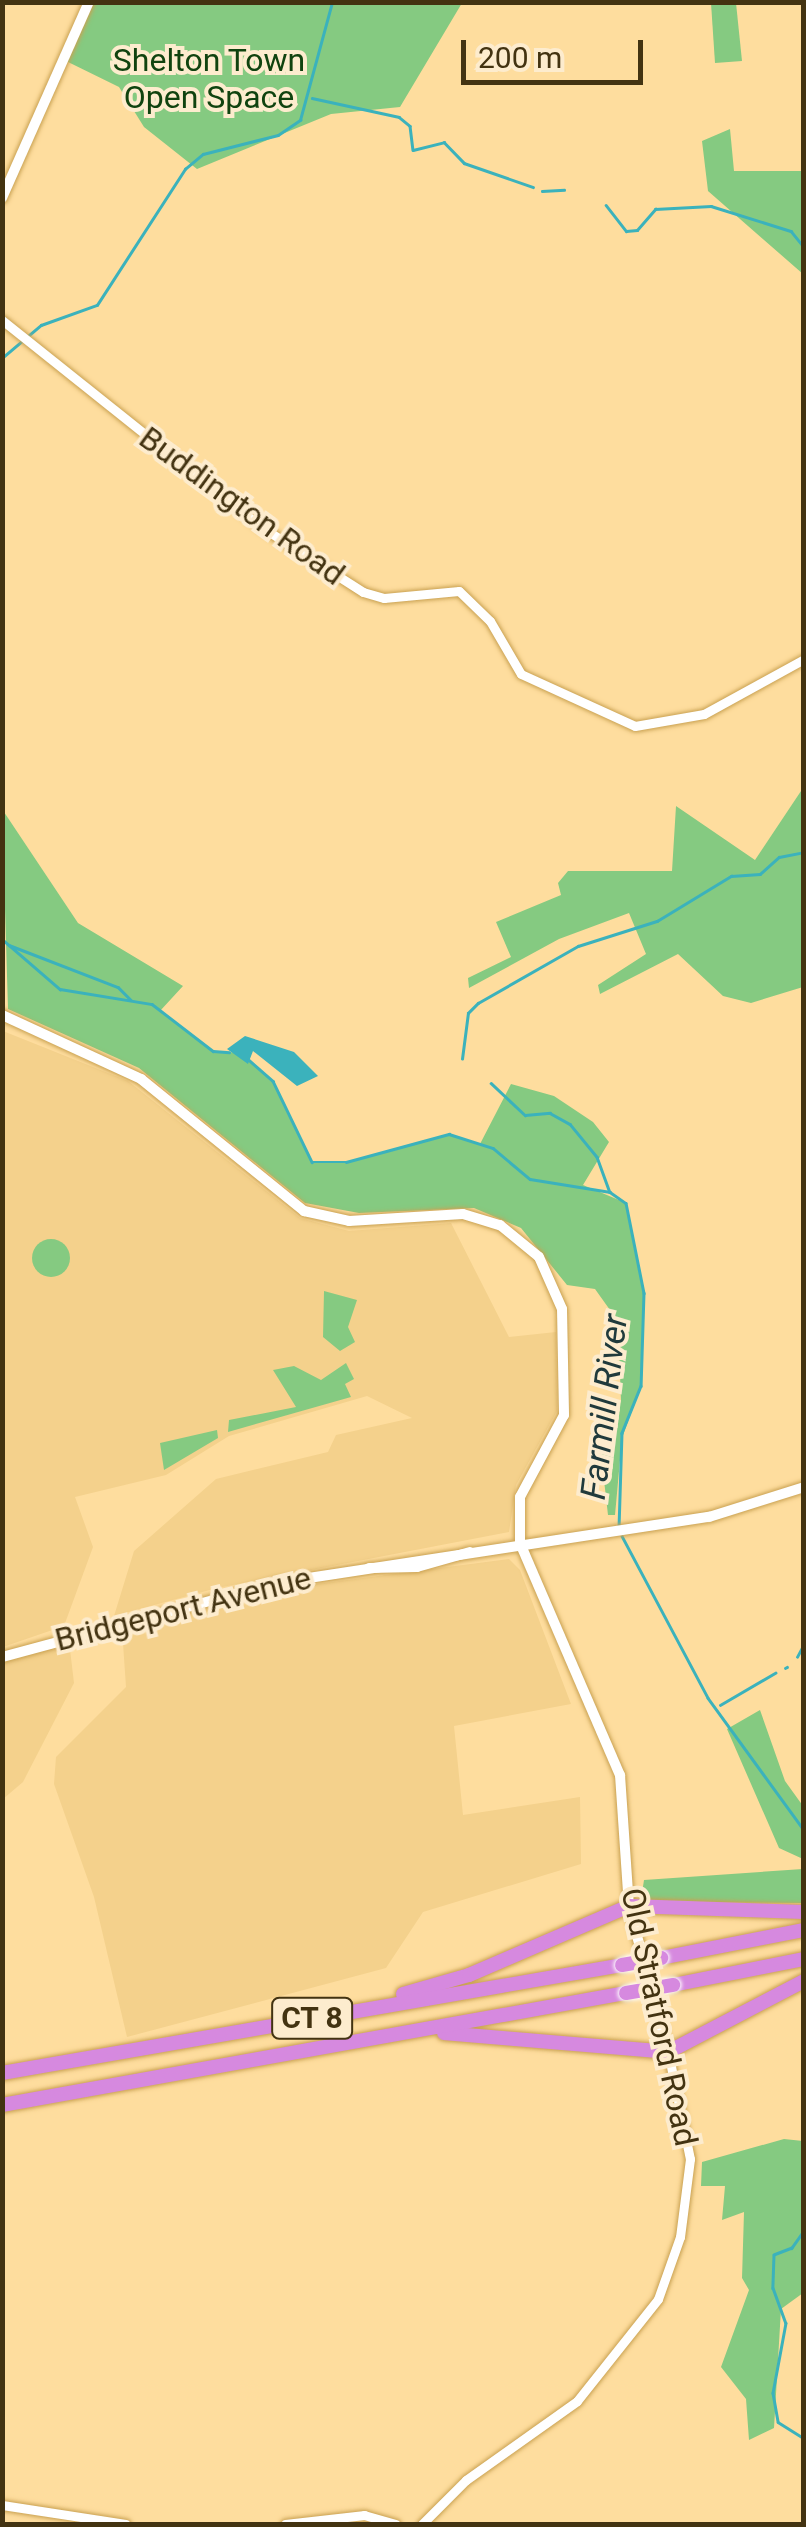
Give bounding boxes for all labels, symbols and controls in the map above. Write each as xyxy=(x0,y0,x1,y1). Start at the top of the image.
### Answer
scale bar xyxy=(466,20,648,82)
text: 200 m xyxy=(478,40,562,75)
park label: Shelton Town Open Space xyxy=(113,42,305,117)
street label: Buddington Road xyxy=(132,419,352,593)
water label: Farmill River xyxy=(573,1312,637,1502)
street label: Bridgeport Avenue xyxy=(51,1559,315,1659)
street label: Old Stratford Road xyxy=(613,1885,705,2149)
road number: CT 8 xyxy=(270,1993,354,2043)

